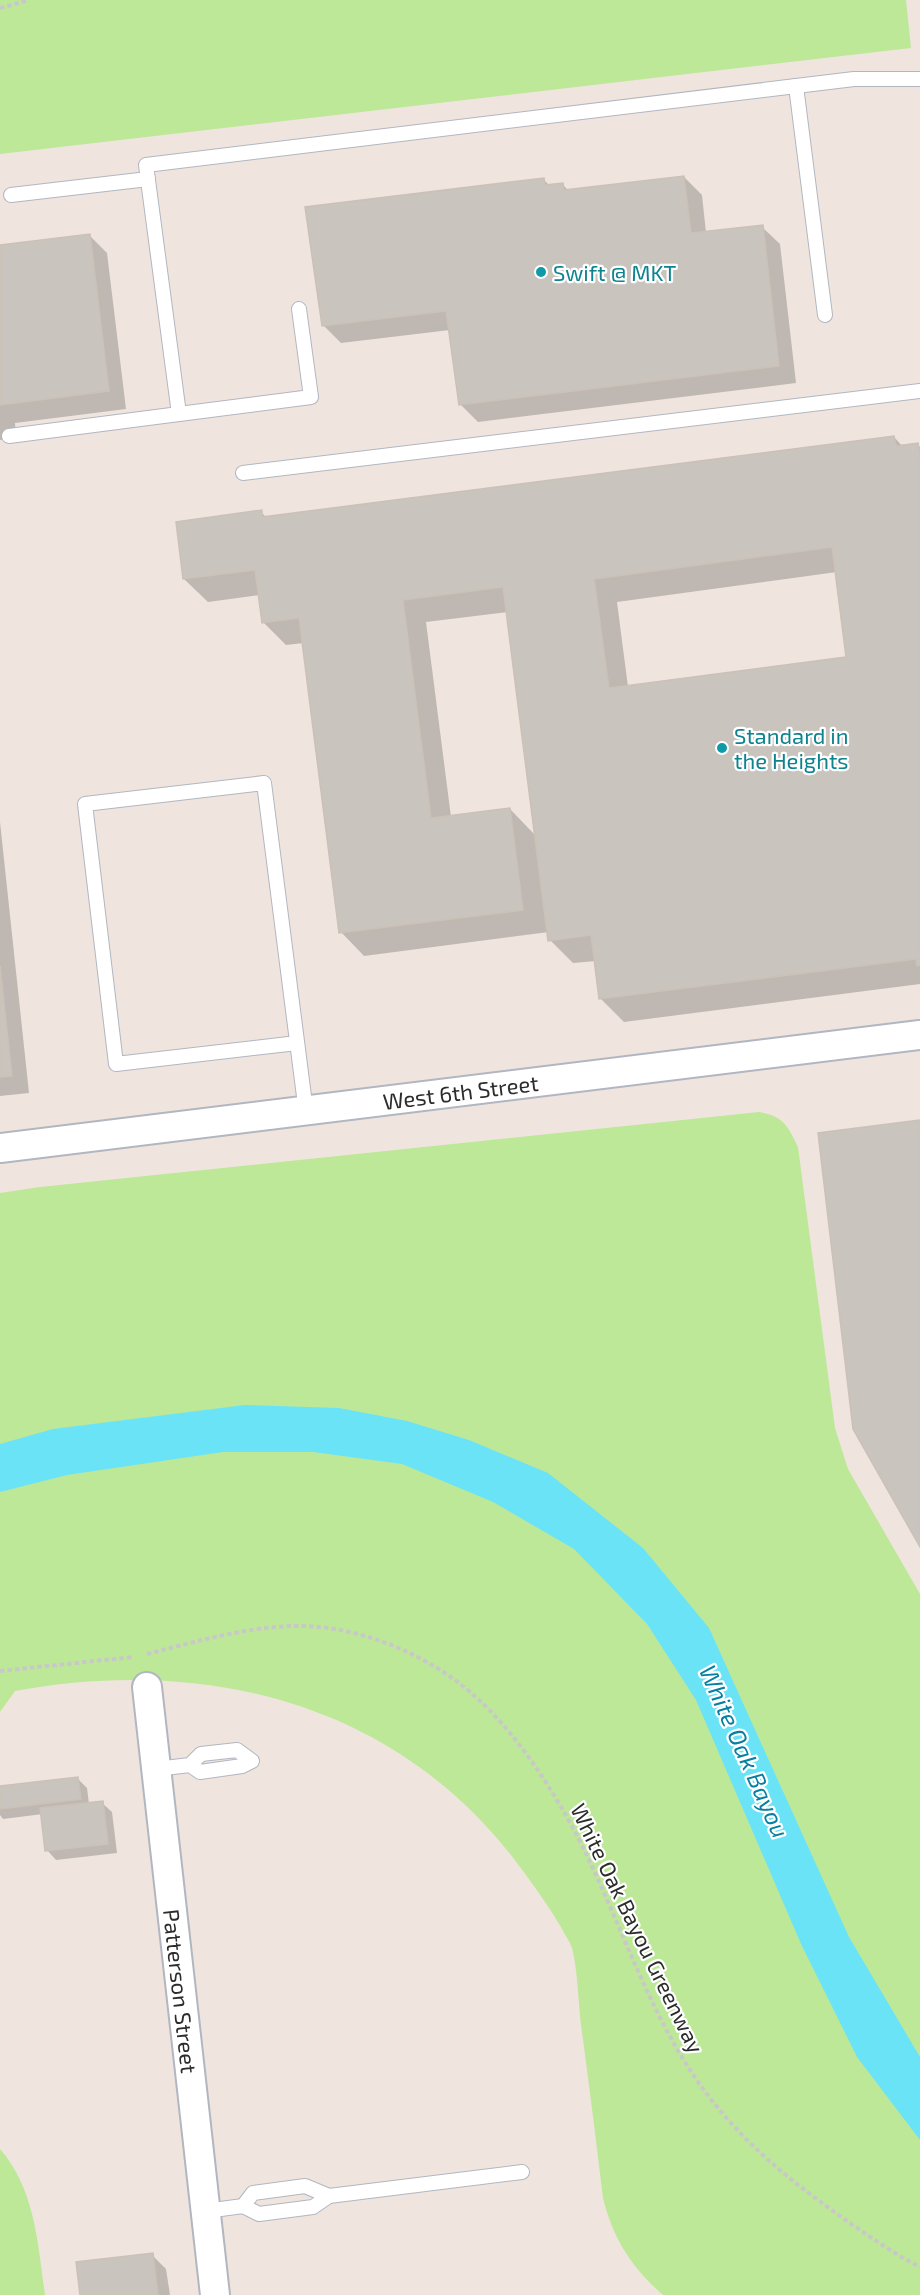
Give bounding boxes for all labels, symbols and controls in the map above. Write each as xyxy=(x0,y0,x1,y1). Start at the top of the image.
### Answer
place label: Swift @ MKT xyxy=(553,259,676,285)
marker: Swift @ MKT xyxy=(534,265,548,279)
place label: Standard in the Heights xyxy=(734,722,849,773)
marker: Standard in the Heights xyxy=(715,741,729,755)
street label: West 6th Street xyxy=(381,1069,540,1114)
water label: White Oak Bayou xyxy=(694,1660,796,1842)
street label: White Oak Bayou Greenway xyxy=(566,1799,710,2057)
street label: Patterson Street xyxy=(159,1908,203,2075)

